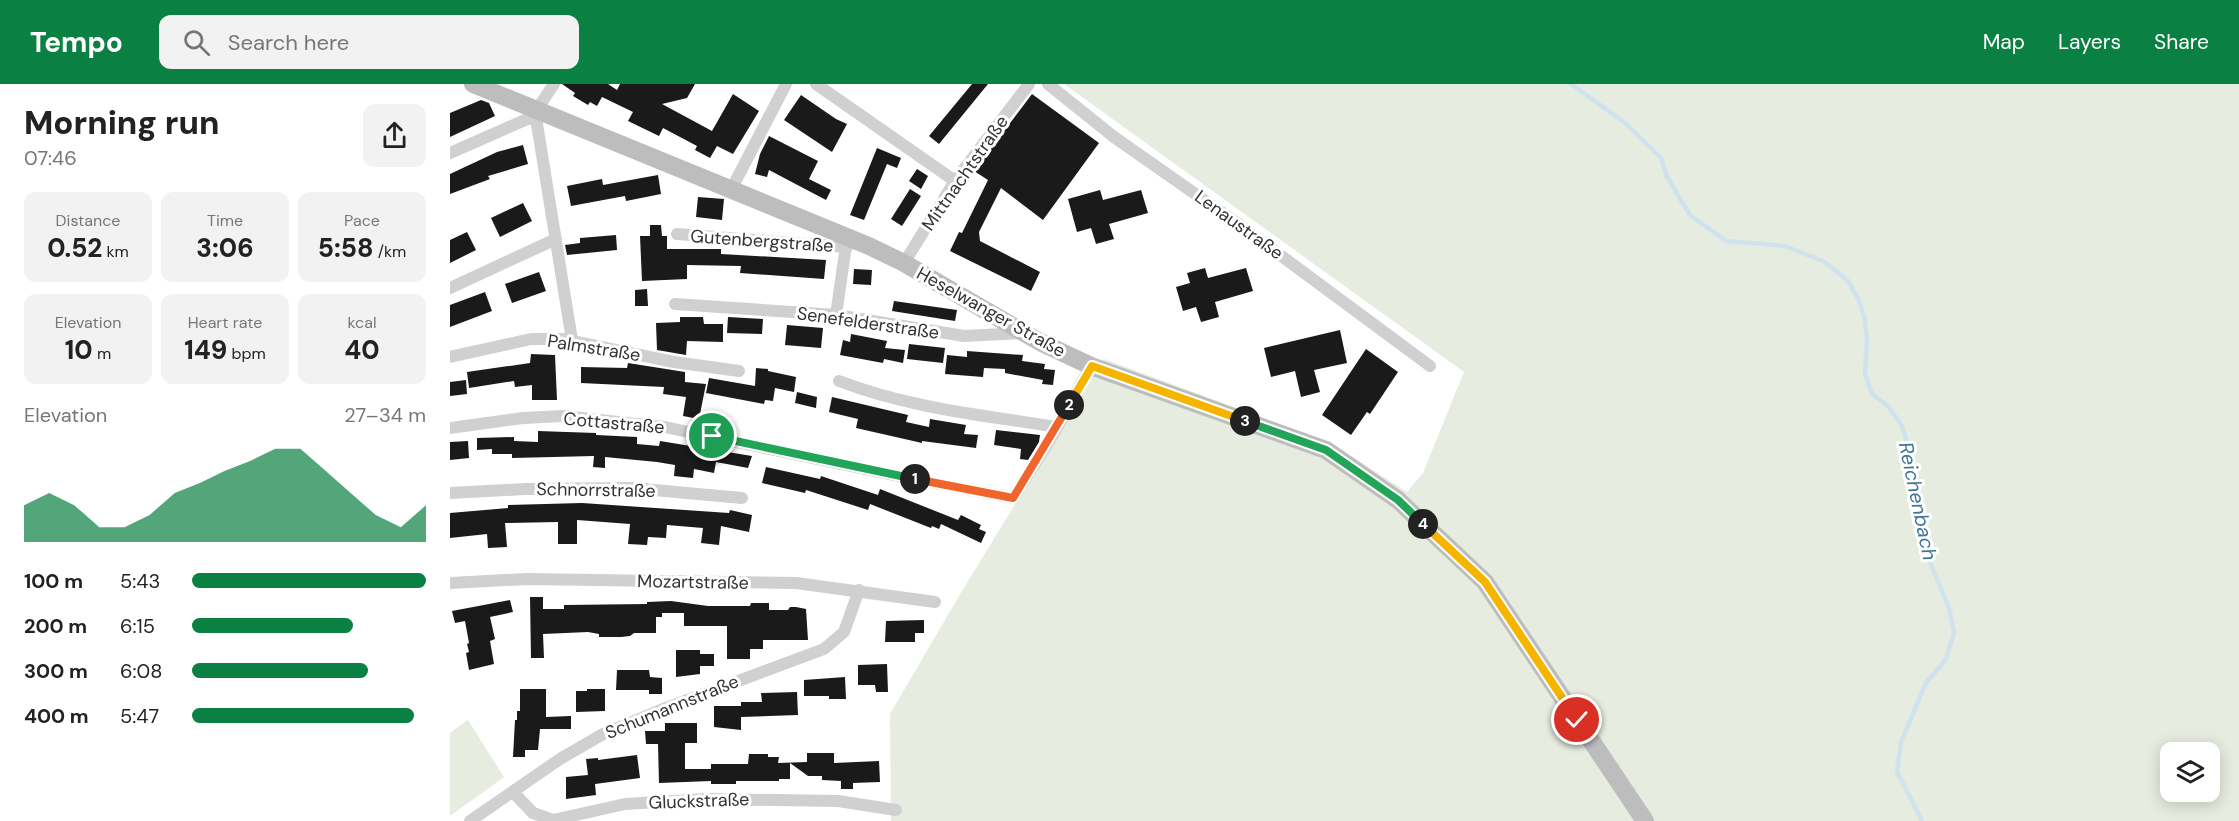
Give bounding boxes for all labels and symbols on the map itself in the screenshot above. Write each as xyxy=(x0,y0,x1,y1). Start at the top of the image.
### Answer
street label: Mittnachtstraße xyxy=(916,111,1014,235)
street label: Lenaustraße xyxy=(1190,185,1288,265)
street label: Gutenbergstraße xyxy=(690,224,834,258)
street label: Heselwanger Straße xyxy=(912,261,1070,363)
street label: Senefelderstraße xyxy=(795,301,941,345)
street label: Palmstraße xyxy=(546,329,642,367)
pin: 2 xyxy=(1054,390,1084,420)
pin: 3 xyxy=(1230,406,1260,436)
street label: Cottastraße xyxy=(563,407,665,439)
pin xyxy=(686,410,737,461)
water label: Reichenbach xyxy=(1893,440,1943,562)
pin: 1 xyxy=(900,464,930,494)
street label: Schnorrstraße xyxy=(536,477,656,503)
pin: 4 xyxy=(1408,509,1438,539)
street label: Mozartstraße xyxy=(637,569,749,595)
street label: Schumannstraße xyxy=(602,669,742,745)
pin xyxy=(1551,694,1602,745)
street label: Gluckstraße xyxy=(648,787,750,815)

